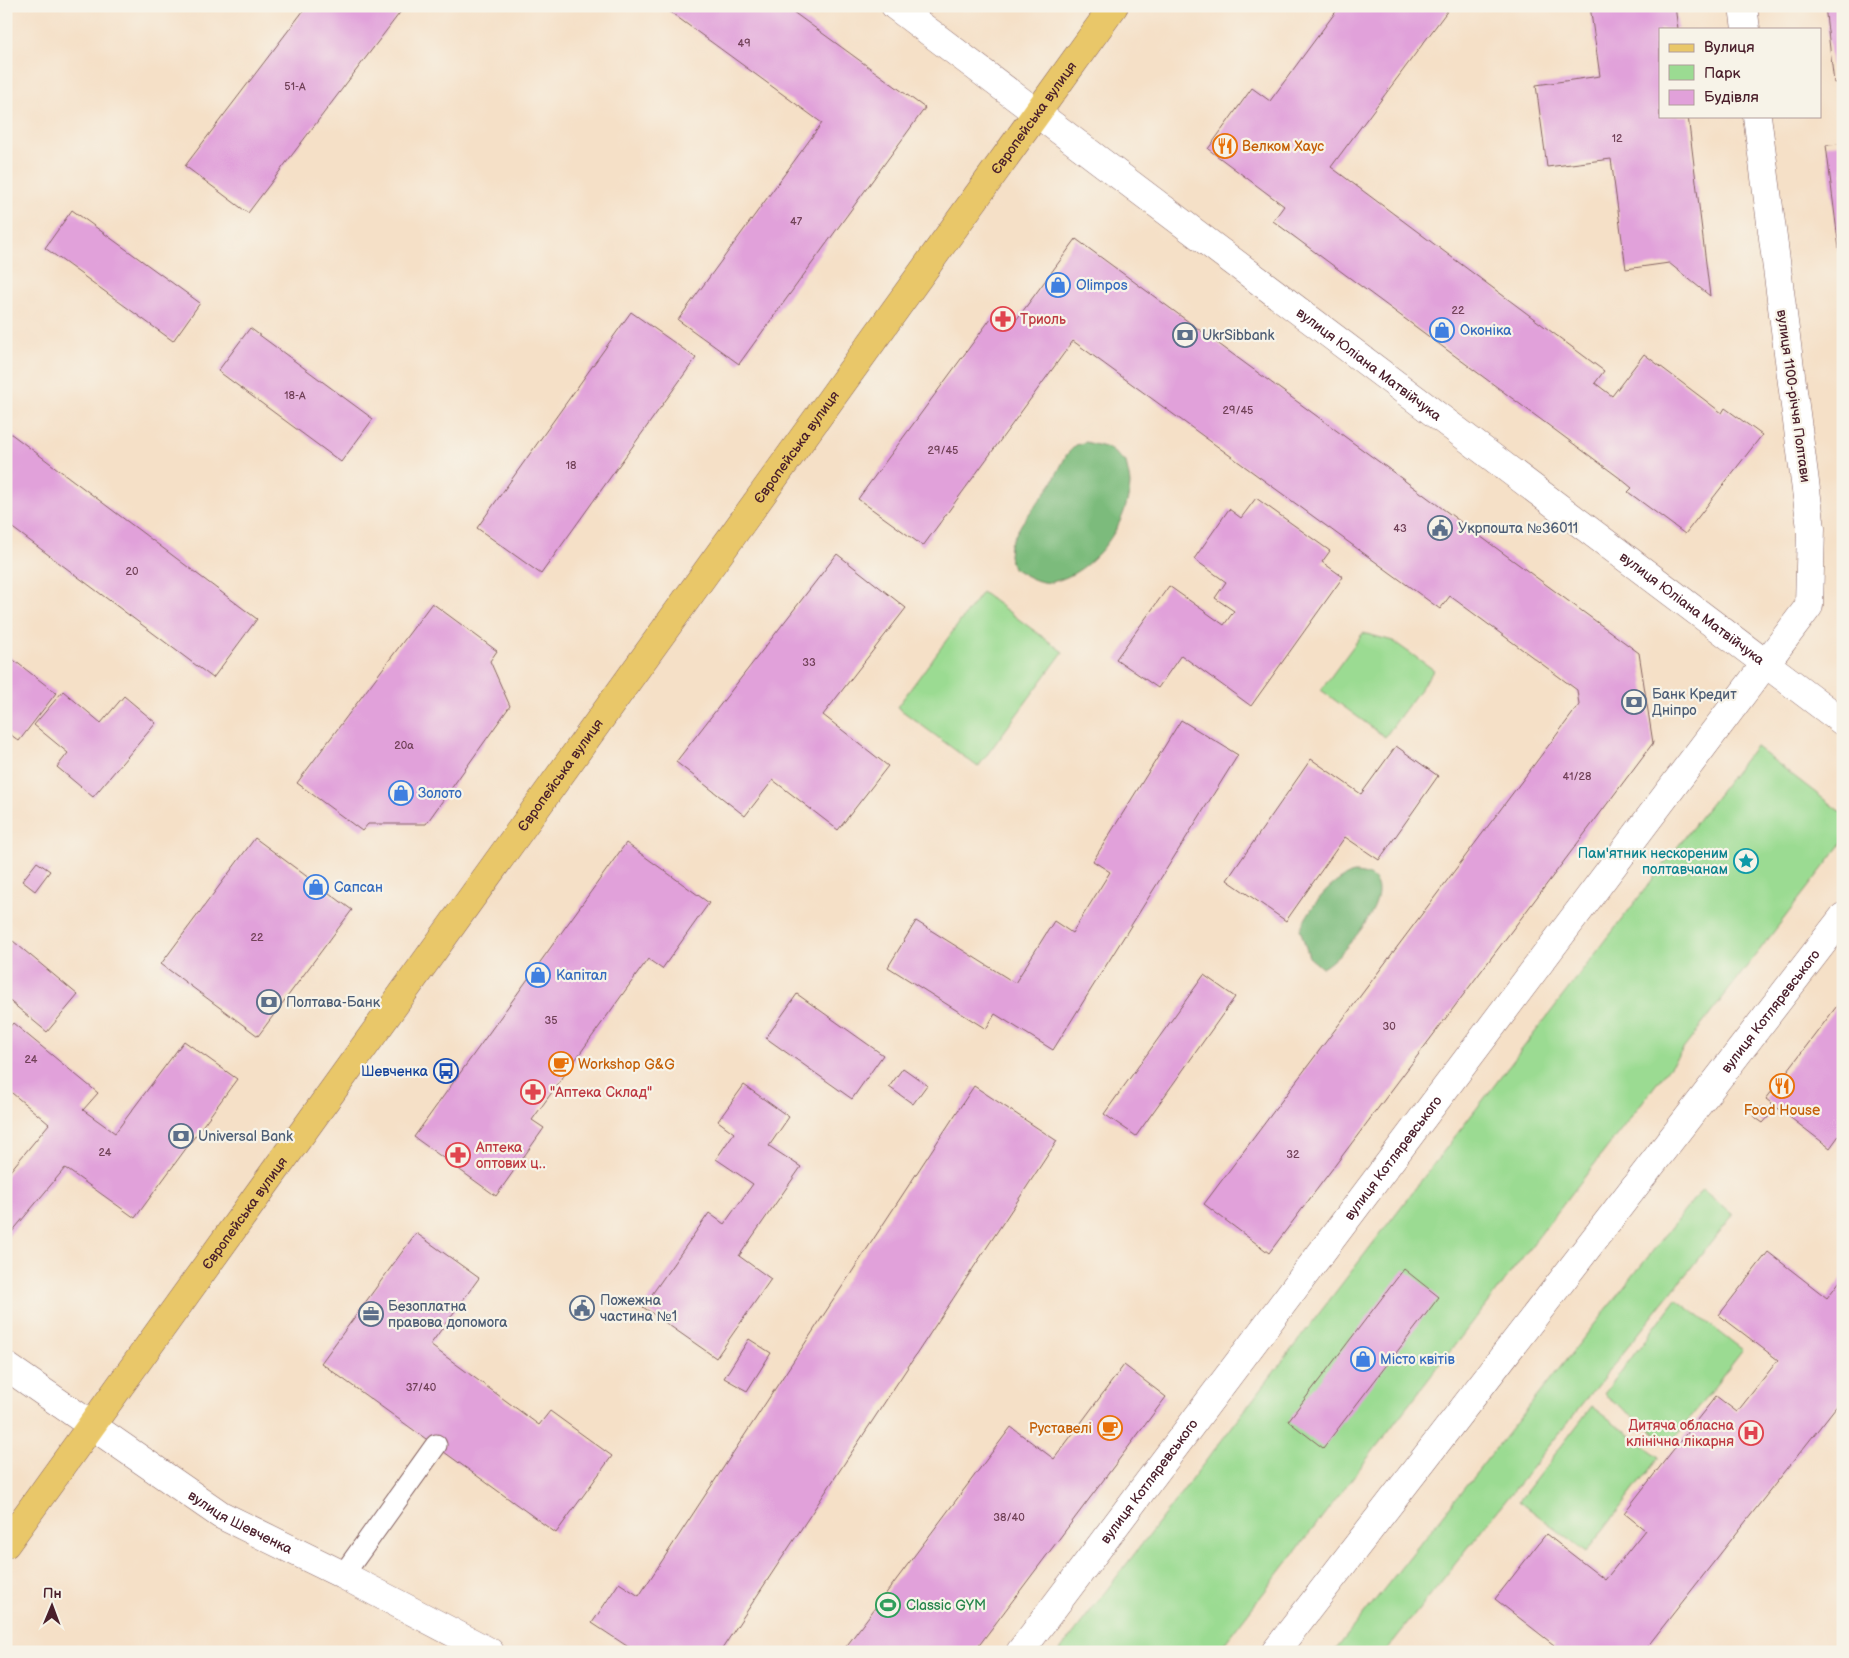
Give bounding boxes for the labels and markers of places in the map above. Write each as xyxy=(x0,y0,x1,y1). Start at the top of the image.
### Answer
restaurant icon: Велком Хаус xyxy=(1212,133,1238,159)
place label: Велком Хаус xyxy=(1242,138,1324,155)
shop icon: Olimpos xyxy=(1045,272,1071,298)
place label: Olimpos xyxy=(1076,277,1128,294)
pharmacy icon: Триоль xyxy=(990,306,1016,332)
place label: Триоль xyxy=(1020,311,1066,328)
shop icon: Оконіка xyxy=(1429,317,1455,343)
bank icon: UkrSibbank xyxy=(1172,322,1198,348)
place label: Оконіка xyxy=(1460,322,1512,339)
place label: UkrSibbank xyxy=(1202,327,1274,344)
public building icon: Укрпошта №36011 xyxy=(1427,515,1453,541)
place label: Укрпошта №36011 xyxy=(1458,520,1578,537)
place label: Банк Кредит Дніпро xyxy=(1652,686,1737,719)
bank icon: Банк Кредит Дніпро xyxy=(1621,689,1647,715)
shop icon: Золото xyxy=(388,780,414,806)
place label: Золото xyxy=(418,785,462,802)
place label: Пам'ятник нескореним полтавчанам xyxy=(1578,845,1728,878)
place icon: Пам'ятник нескореним полтавчанам xyxy=(1733,848,1759,874)
shop icon: Сапсан xyxy=(303,874,329,900)
place label: Сапсан xyxy=(334,879,383,896)
shop icon: Капітал xyxy=(525,962,551,988)
place label: Капітал xyxy=(556,967,607,984)
bank icon: Полтава-Банк xyxy=(256,989,282,1015)
place label: Полтава-Банк xyxy=(286,994,381,1011)
cafe icon: Workshop G&G xyxy=(548,1051,574,1077)
place label: Workshop G&G xyxy=(578,1056,675,1073)
bus stop icon: Шевченка xyxy=(433,1058,459,1084)
place label: Шевченка xyxy=(361,1063,429,1080)
restaurant icon: Food House xyxy=(1769,1073,1795,1099)
pharmacy icon: "Аптека Склад" xyxy=(520,1079,546,1105)
place label: "Аптека Склад" xyxy=(550,1084,652,1101)
place label: Food House xyxy=(1744,1102,1820,1119)
bank icon: Universal Bank xyxy=(168,1123,194,1149)
place label: Universal Bank xyxy=(198,1128,293,1145)
place label: Аптека оптових ц‥ xyxy=(475,1139,546,1172)
pharmacy icon: Аптека оптових ц‥ xyxy=(445,1142,471,1168)
place label: Пожежна частина №1 xyxy=(600,1292,677,1325)
public building icon: Пожежна частина №1 xyxy=(569,1295,595,1321)
place label: Безоплатна правова допомога xyxy=(388,1298,508,1331)
office icon: Безоплатна правова допомога xyxy=(358,1301,384,1327)
shop icon: Місто квітів xyxy=(1350,1346,1376,1372)
place label: Місто квітів xyxy=(1380,1351,1456,1368)
cafe icon: Руставелі xyxy=(1097,1415,1123,1441)
place label: Дитяча обласна клінічна лікарня xyxy=(1626,1417,1735,1450)
place label: Руставелі xyxy=(1029,1420,1092,1437)
hospital icon: Дитяча обласна клінічна лікарня xyxy=(1738,1420,1764,1446)
sports icon: Classic GYM xyxy=(875,1592,901,1618)
place label: Classic GYM xyxy=(906,1597,986,1614)

